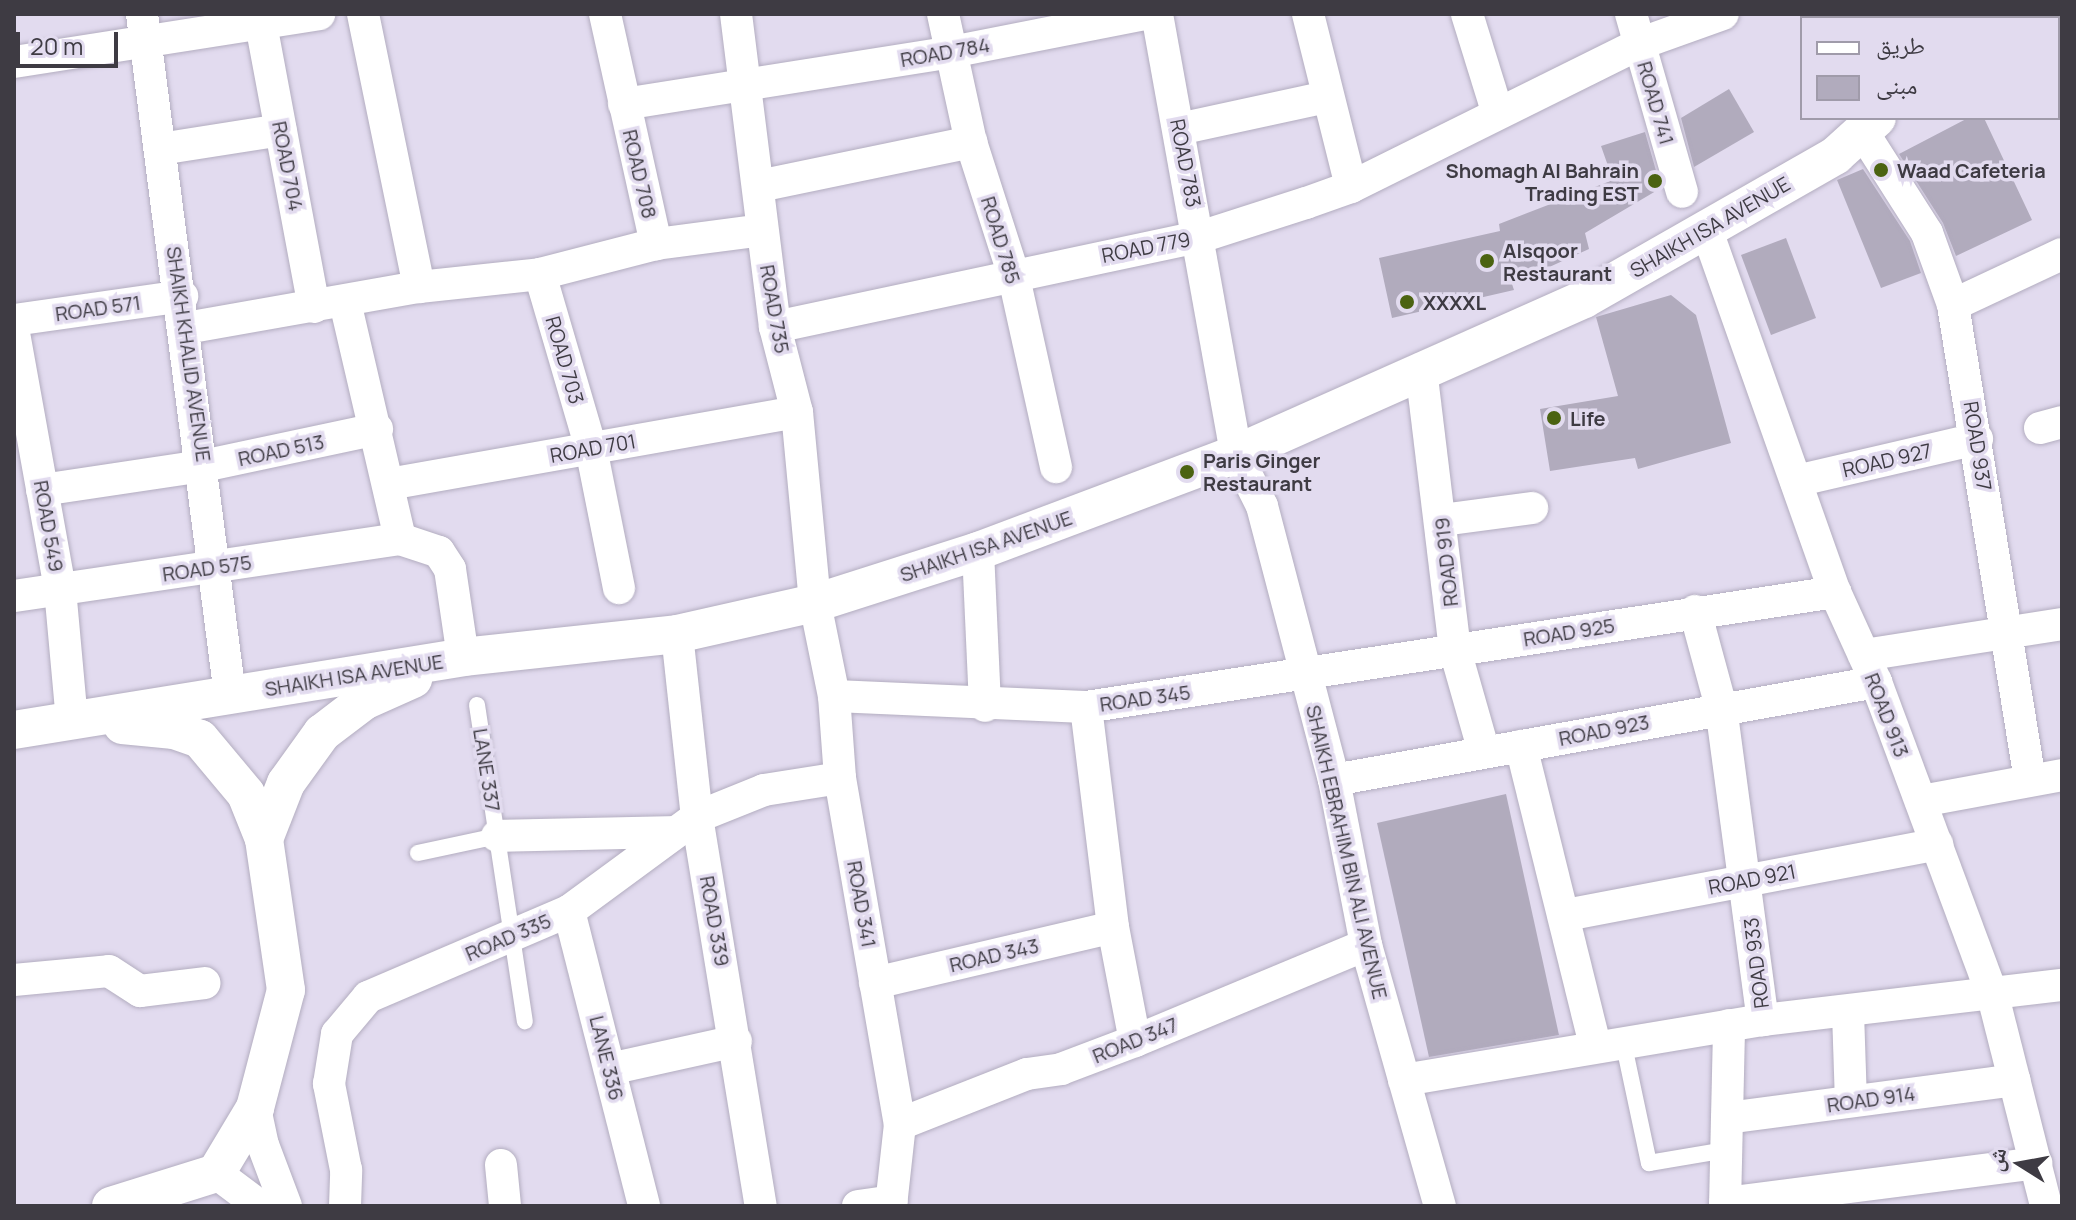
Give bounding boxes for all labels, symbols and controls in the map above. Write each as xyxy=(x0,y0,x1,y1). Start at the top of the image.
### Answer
scale bar xyxy=(20,16,122,66)
legend xyxy=(1800,16,2060,120)
text: طريق xyxy=(1876,28,1925,61)
text: 20 m xyxy=(30,29,83,62)
street label: ROAD 784 xyxy=(898,32,992,72)
street label: ROAD 741 xyxy=(1633,59,1679,147)
text: مبنى xyxy=(1876,68,1917,101)
street label: ROAD 783 xyxy=(1166,117,1206,209)
street label: ROAD 704 xyxy=(268,119,308,213)
street label: ROAD 708 xyxy=(618,127,662,221)
place label: Shomagh Al Bahrain Trading EST xyxy=(1446,158,1639,205)
place label: Waad Cafeteria xyxy=(1897,158,2046,182)
marker: Waad Cafeteria xyxy=(1872,161,1890,179)
street label: SHAIKH ISA AVENUE xyxy=(1626,171,1794,283)
marker: Shomagh Al Bahrain Trading EST xyxy=(1646,172,1664,190)
street label: ROAD 785 xyxy=(976,193,1026,287)
street label: ROAD 779 xyxy=(1100,227,1192,267)
place label: Alsqoor Restaurant xyxy=(1503,238,1612,285)
street label: SHAIKH KHALID AVENUE xyxy=(162,245,216,463)
marker: Alsqoor Restaurant xyxy=(1478,252,1496,270)
street label: ROAD 735 xyxy=(755,263,795,355)
street label: ROAD 571 xyxy=(54,290,142,326)
place label: XXXXL xyxy=(1423,290,1486,314)
marker: XXXXL xyxy=(1398,293,1416,311)
street label: ROAD 703 xyxy=(541,313,589,407)
street label: ROAD 937 xyxy=(1959,400,1997,492)
place label: Life xyxy=(1570,406,1605,430)
marker: Life xyxy=(1545,409,1563,427)
street label: ROAD 513 xyxy=(236,429,326,471)
street label: ROAD 701 xyxy=(548,429,638,467)
street label: ROAD 927 xyxy=(1840,438,1934,482)
place label: Paris Ginger Restaurant xyxy=(1203,448,1321,495)
marker: Paris Ginger Restaurant xyxy=(1178,463,1196,481)
street label: ROAD 549 xyxy=(29,478,69,574)
street label: SHAIKH ISA AVENUE xyxy=(897,505,1075,587)
street label: ROAD 919 xyxy=(1429,516,1463,608)
street label: ROAD 575 xyxy=(161,550,253,586)
street label: ROAD 925 xyxy=(1522,613,1616,651)
street label: SHAIKH ISA AVENUE xyxy=(263,649,445,701)
street label: ROAD 913 xyxy=(1860,670,1914,760)
street label: ROAD 345 xyxy=(1098,680,1192,716)
street label: SHAIKH EBRAHIM BIN ALI AVENUE xyxy=(1301,703,1393,1001)
street label: ROAD 923 xyxy=(1557,709,1651,751)
street label: LANE 337 xyxy=(469,727,505,813)
street label: ROAD 341 xyxy=(843,859,881,949)
street label: ROAD 921 xyxy=(1706,859,1798,899)
street label: ROAD 339 xyxy=(695,874,735,968)
street label: ROAD 335 xyxy=(462,908,554,966)
street label: ROAD 933 xyxy=(1739,916,1773,1010)
street label: ROAD 343 xyxy=(947,933,1041,977)
street label: ROAD 347 xyxy=(1089,1012,1181,1068)
street label: LANE 336 xyxy=(585,1013,629,1103)
street label: ROAD 914 xyxy=(1825,1081,1917,1117)
north arrow xyxy=(1980,1124,2060,1204)
text: ش xyxy=(1979,1145,2013,1174)

